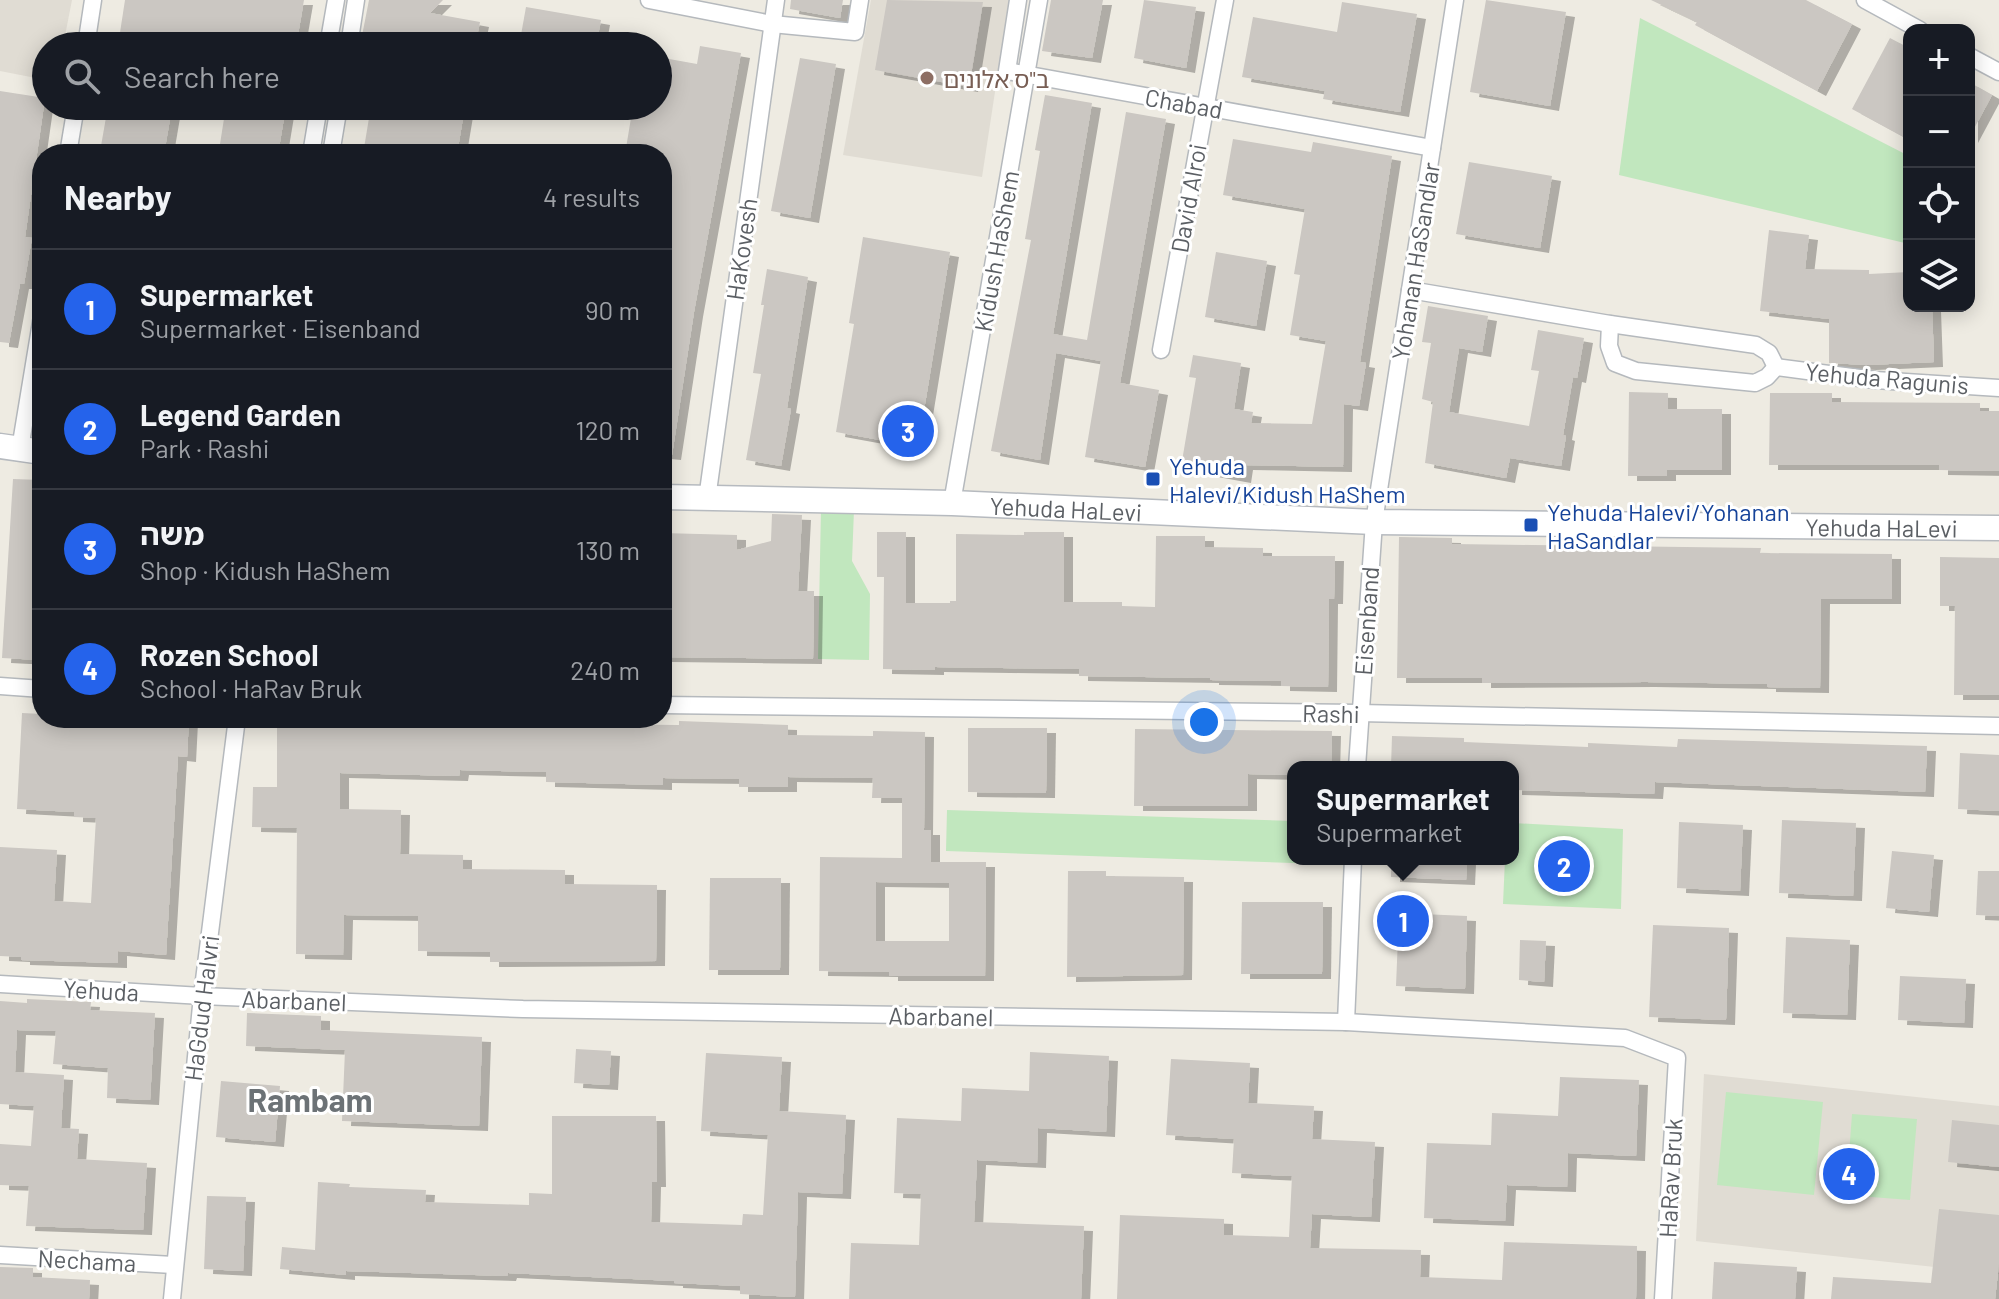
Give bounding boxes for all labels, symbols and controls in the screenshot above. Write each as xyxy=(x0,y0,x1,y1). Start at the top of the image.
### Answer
map controls xyxy=(1903,24,1975,312)
button: + xyxy=(1903,24,1975,96)
search box xyxy=(32,32,672,120)
icon: search xyxy=(60,54,104,98)
text: Search here xyxy=(124,58,280,94)
place label: ב"ס אלונים xyxy=(943,64,1050,93)
marker: ב"ס אלונים xyxy=(918,69,936,87)
street label: Chabad xyxy=(1143,82,1225,124)
button: − xyxy=(1903,96,1975,168)
street label: David Alroi xyxy=(1164,141,1212,255)
street label: Yohanan HaSandlar xyxy=(1385,160,1445,362)
street label: Kidush HaShem xyxy=(968,168,1024,334)
button: locate xyxy=(1903,168,1975,240)
text: Nearby xyxy=(64,176,172,217)
text: 4 results xyxy=(543,181,640,212)
street label: HaKovesh xyxy=(719,196,763,302)
button: layers xyxy=(1903,240,1975,312)
text: Supermarket xyxy=(140,276,313,312)
text: 1 xyxy=(85,294,95,325)
text: 90 m xyxy=(585,294,640,325)
text: Supermarket · Eisenband xyxy=(140,312,421,343)
street label: Yehuda Ragunis xyxy=(1804,356,1970,400)
text: Legend Garden xyxy=(140,396,341,432)
pin: 3 xyxy=(882,401,934,461)
text: 2 xyxy=(83,414,97,445)
text: 120 m xyxy=(576,414,640,445)
text: Park · Rashi xyxy=(140,432,269,463)
place label: Yehuda Halevi/Kidush HaShem xyxy=(1169,451,1406,508)
marker: Yehuda Halevi/Kidush HaShem xyxy=(1144,470,1162,488)
street label: Yehuda HaLevi xyxy=(989,490,1143,526)
place label: Yehuda Halevi/Yohanan HaSandlar xyxy=(1547,497,1790,554)
street label: Yehuda HaLevi xyxy=(1805,512,1958,542)
text: משה xyxy=(140,515,204,551)
marker: Yehuda Halevi/Yohanan HaSandlar xyxy=(1522,516,1540,534)
text: 3 xyxy=(83,534,97,565)
text: 130 m xyxy=(576,534,640,565)
text: Shop · Kidush HaShem xyxy=(140,554,390,585)
street label: Eisenband xyxy=(1348,566,1384,676)
text: Rozen School xyxy=(140,636,319,672)
text: 4 xyxy=(82,654,98,685)
text: 240 m xyxy=(570,654,640,685)
text: School · HaRav Bruk xyxy=(140,672,362,703)
street label: Rashi xyxy=(1302,698,1360,728)
your location xyxy=(1184,702,1224,742)
popup xyxy=(1287,761,1519,865)
text: Supermarket xyxy=(1316,780,1490,816)
text: Supermarket xyxy=(1316,816,1463,847)
pin: 2 xyxy=(1538,836,1590,896)
pin: 1 xyxy=(1377,891,1429,951)
street label: HaGdud HaIvri xyxy=(178,933,224,1083)
street label: Yehuda xyxy=(62,974,140,1006)
street label: Abarbanel xyxy=(241,984,347,1016)
street label: Abarbanel xyxy=(888,1001,994,1031)
district label: Rambam xyxy=(248,1080,372,1118)
street label: HaRav Bruk xyxy=(1652,1118,1688,1238)
pin: 4 xyxy=(1823,1144,1875,1204)
street label: Nechama xyxy=(37,1243,137,1277)

